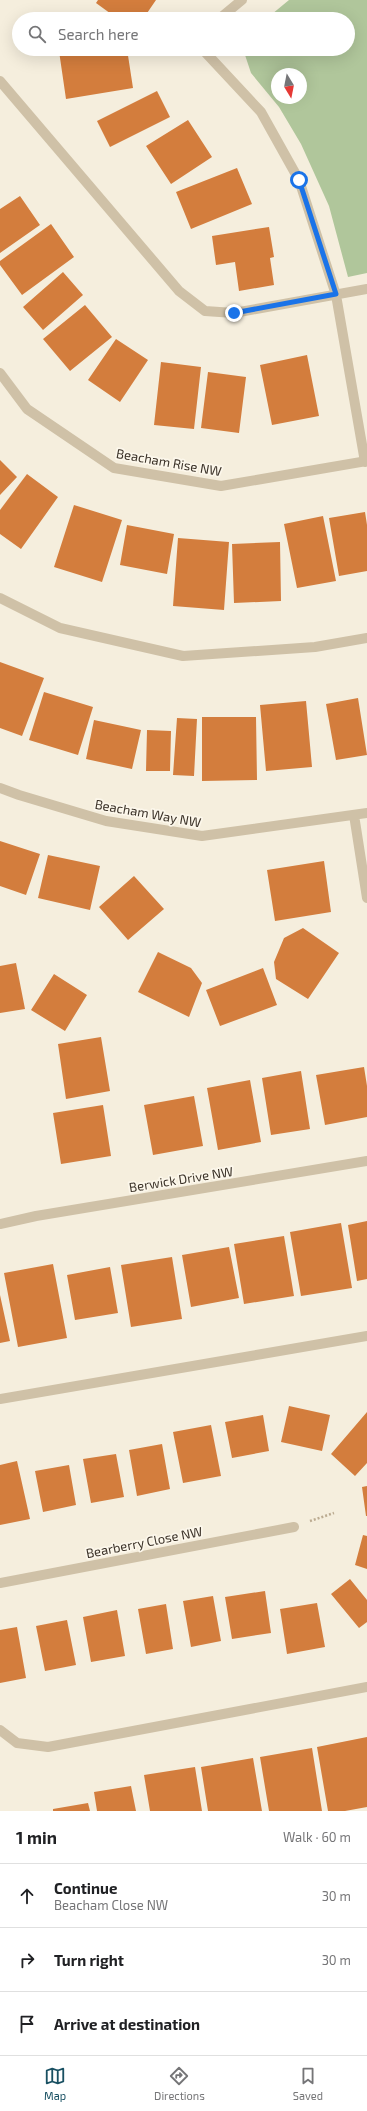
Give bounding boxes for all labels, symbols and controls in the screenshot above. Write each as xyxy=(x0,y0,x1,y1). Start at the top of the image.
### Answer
search box xyxy=(12,12,355,56)
icon: search xyxy=(26,23,48,45)
text: Search here xyxy=(58,25,139,43)
north arrow xyxy=(271,68,307,104)
route start xyxy=(290,171,308,189)
route end xyxy=(225,304,243,322)
street label: Beacham Rise NW xyxy=(115,445,223,479)
street label: Beacham Way NW xyxy=(94,796,202,830)
street label: Berwick Drive NW xyxy=(128,1163,234,1195)
street label: Bearberry Close NW xyxy=(84,1523,204,1561)
text: 1 min xyxy=(16,1827,57,1847)
text: Walk · 60 m xyxy=(283,1829,351,1845)
text: Continue xyxy=(54,1879,117,1897)
icon: ahead xyxy=(16,1885,38,1907)
text: 30 m xyxy=(322,1888,351,1904)
text: Beacham Close NW xyxy=(54,1897,168,1913)
icon: right xyxy=(16,1949,38,1971)
text: Turn right xyxy=(54,1951,124,1969)
text: 30 m xyxy=(322,1952,351,1968)
icon: arrive xyxy=(16,2013,38,2035)
text: Arrive at destination xyxy=(54,2015,200,2033)
tab: Map xyxy=(44,2065,66,2102)
tab: Directions xyxy=(154,2065,205,2102)
tab: Saved xyxy=(293,2065,323,2102)

